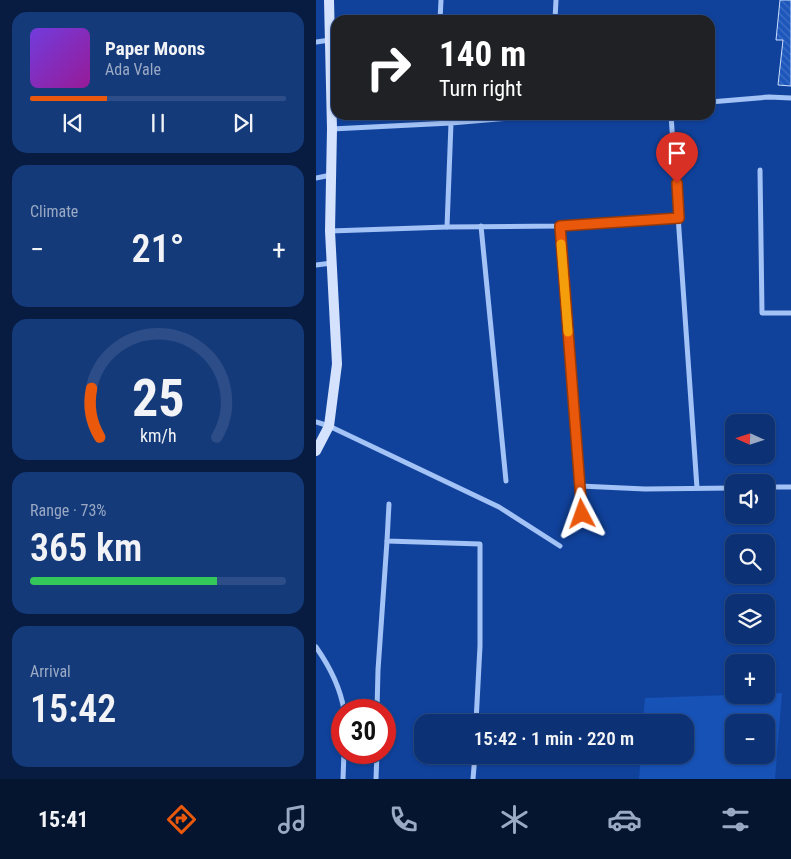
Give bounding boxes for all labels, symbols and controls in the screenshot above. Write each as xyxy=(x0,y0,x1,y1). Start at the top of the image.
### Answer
text: 140 m xyxy=(439,34,526,75)
icon: right xyxy=(356,35,421,100)
text: Paper Moons xyxy=(105,37,205,60)
text: Ada Vale xyxy=(105,60,161,79)
text: Turn right xyxy=(439,76,522,101)
icon: previous xyxy=(59,109,87,137)
icon: pause xyxy=(144,109,172,137)
icon: next xyxy=(229,109,257,137)
pin xyxy=(656,132,698,183)
icon: arrive xyxy=(663,139,691,167)
text: Climate xyxy=(30,202,78,221)
text: 21° xyxy=(132,227,184,271)
text: − xyxy=(30,233,44,266)
text: + xyxy=(272,233,286,266)
text: 25 xyxy=(132,368,184,429)
north arrow xyxy=(725,414,775,464)
map controls xyxy=(725,414,775,764)
text: km/h xyxy=(140,425,176,446)
button: sound xyxy=(725,474,775,524)
position arrow xyxy=(555,487,607,539)
text: Range · 73% xyxy=(30,501,106,520)
text: 365 km xyxy=(30,526,142,570)
button: search xyxy=(725,534,775,584)
button: layers xyxy=(725,594,775,644)
button: + xyxy=(725,654,775,704)
text: Arrival xyxy=(30,662,71,681)
text: 15:42 xyxy=(30,687,116,731)
speed limit sign: 30 xyxy=(331,699,396,764)
button: − xyxy=(725,714,775,764)
text: 15:42 · 1 min · 220 m xyxy=(474,727,634,750)
icon: directions xyxy=(164,802,199,837)
icon: music xyxy=(275,802,310,837)
icon: phone xyxy=(386,802,421,837)
icon: climate xyxy=(497,802,532,837)
icon: car xyxy=(607,802,642,837)
icon: filters xyxy=(718,802,753,837)
text: 15:41 xyxy=(38,807,88,832)

